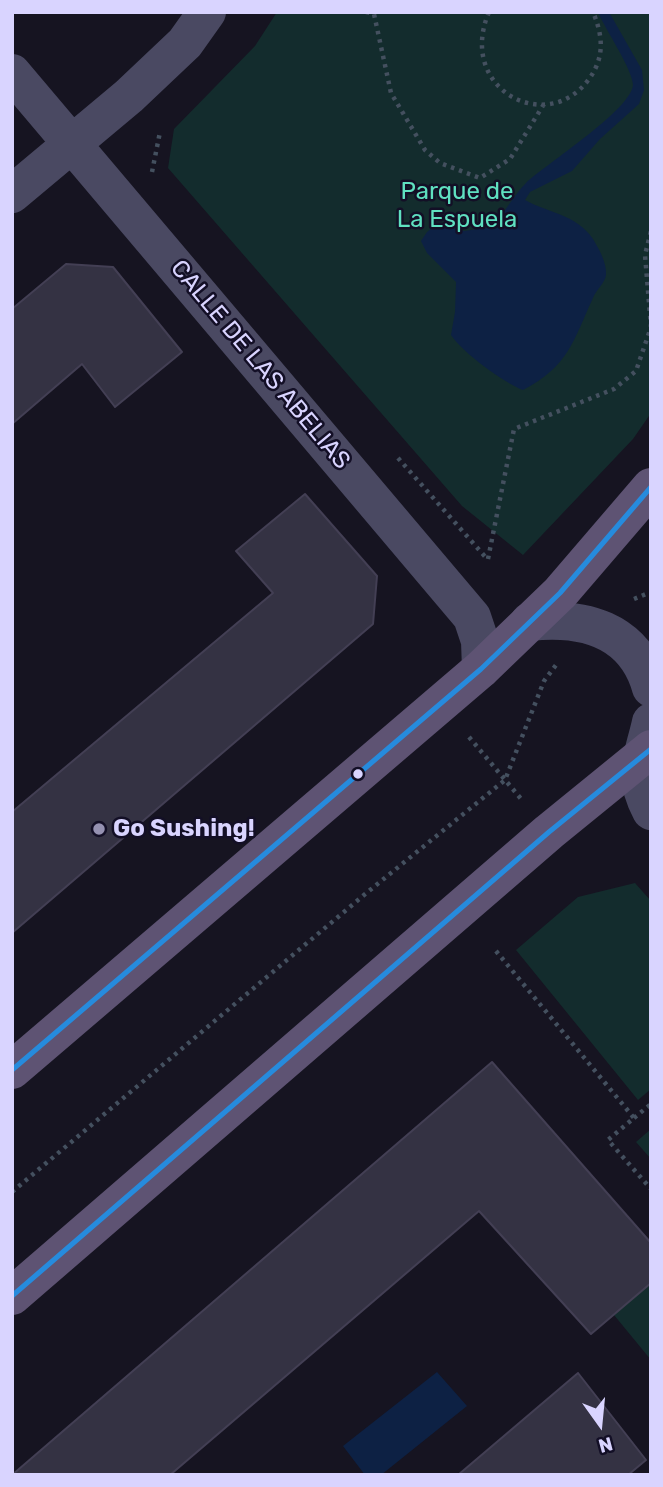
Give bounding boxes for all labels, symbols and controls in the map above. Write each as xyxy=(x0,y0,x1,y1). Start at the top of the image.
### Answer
park label: Parque de La Espuela xyxy=(397,178,517,234)
street label: CALLE DE LAS ABELIAS xyxy=(164,255,356,475)
unlabelled marker xyxy=(351,767,365,781)
place label: Go Sushing! xyxy=(113,815,255,843)
marker: Go Sushing! xyxy=(91,821,107,837)
north arrow xyxy=(565,1389,635,1459)
text: N xyxy=(596,1432,615,1458)

